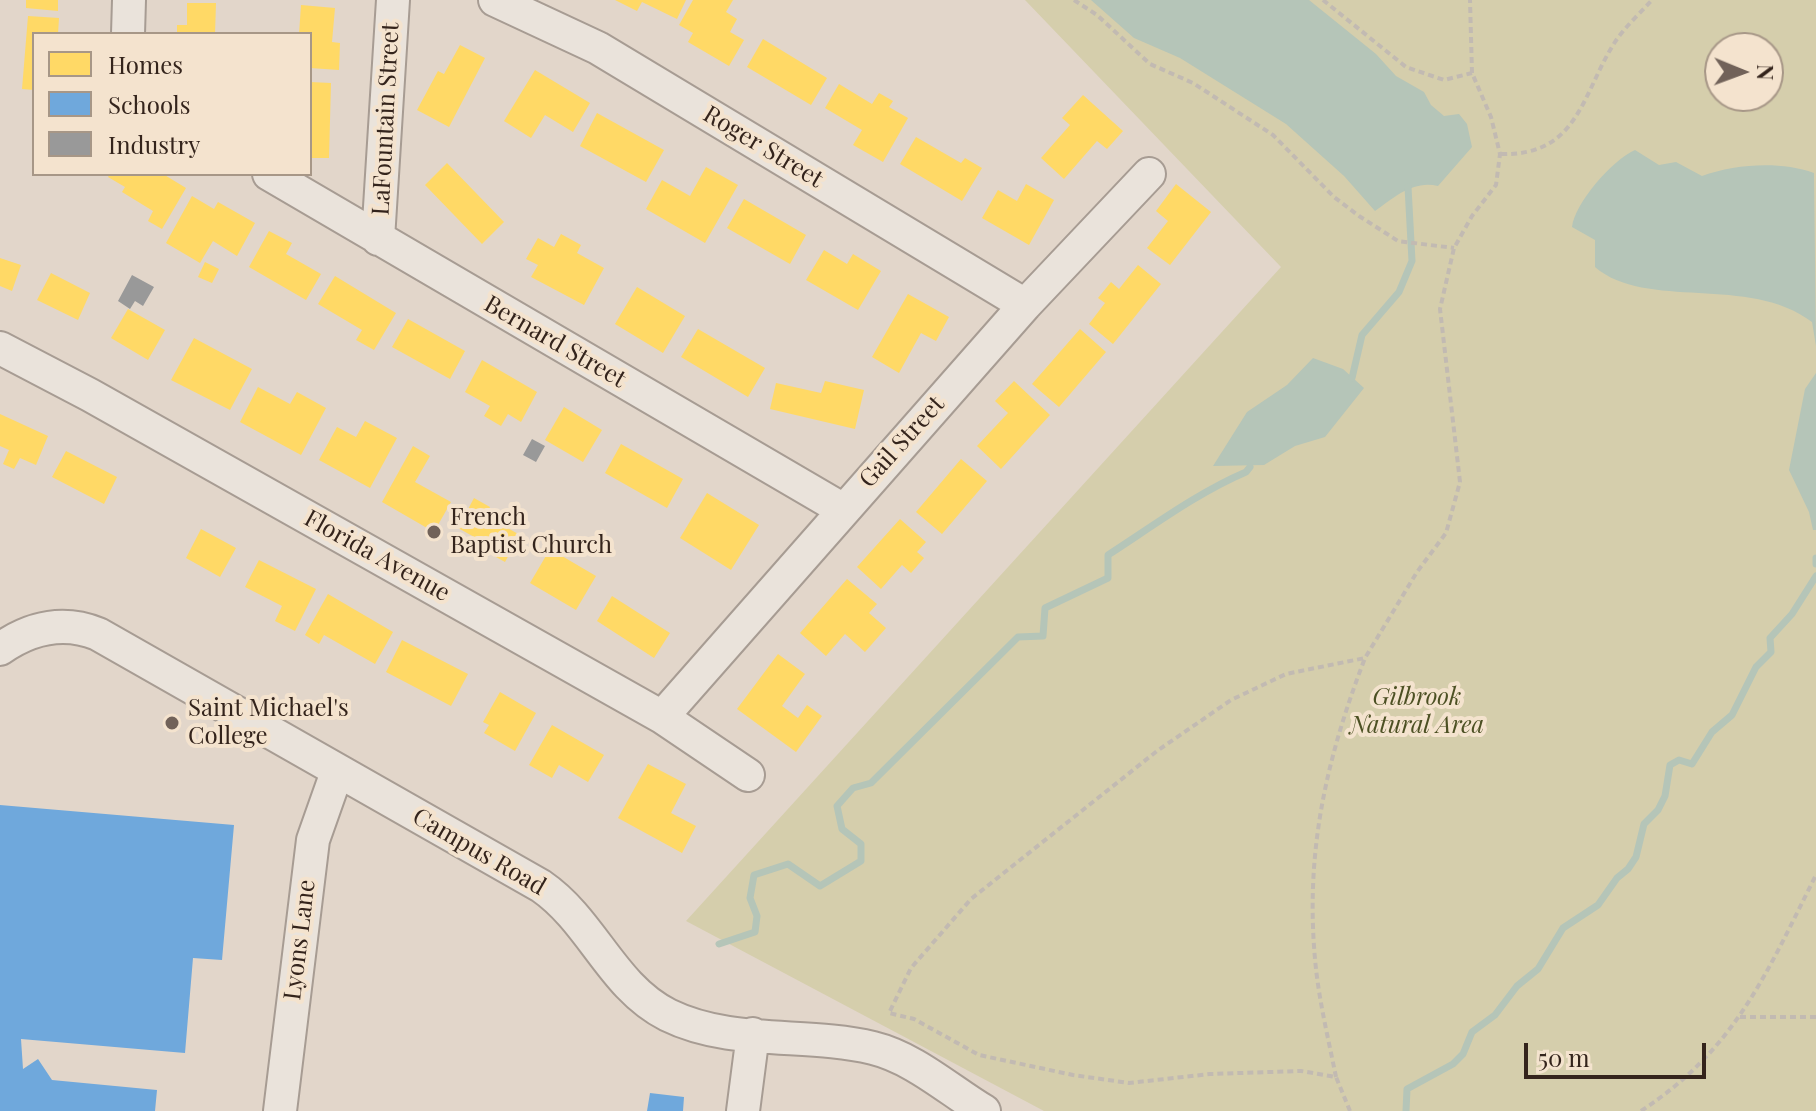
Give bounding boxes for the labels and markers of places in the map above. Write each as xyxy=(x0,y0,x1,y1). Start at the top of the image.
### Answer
place label: French Baptist Church xyxy=(450,504,612,560)
marker: French Baptist Church xyxy=(425,523,443,541)
place label: Saint Michael's College xyxy=(188,695,349,751)
marker: Saint Michael's College xyxy=(163,714,181,732)

